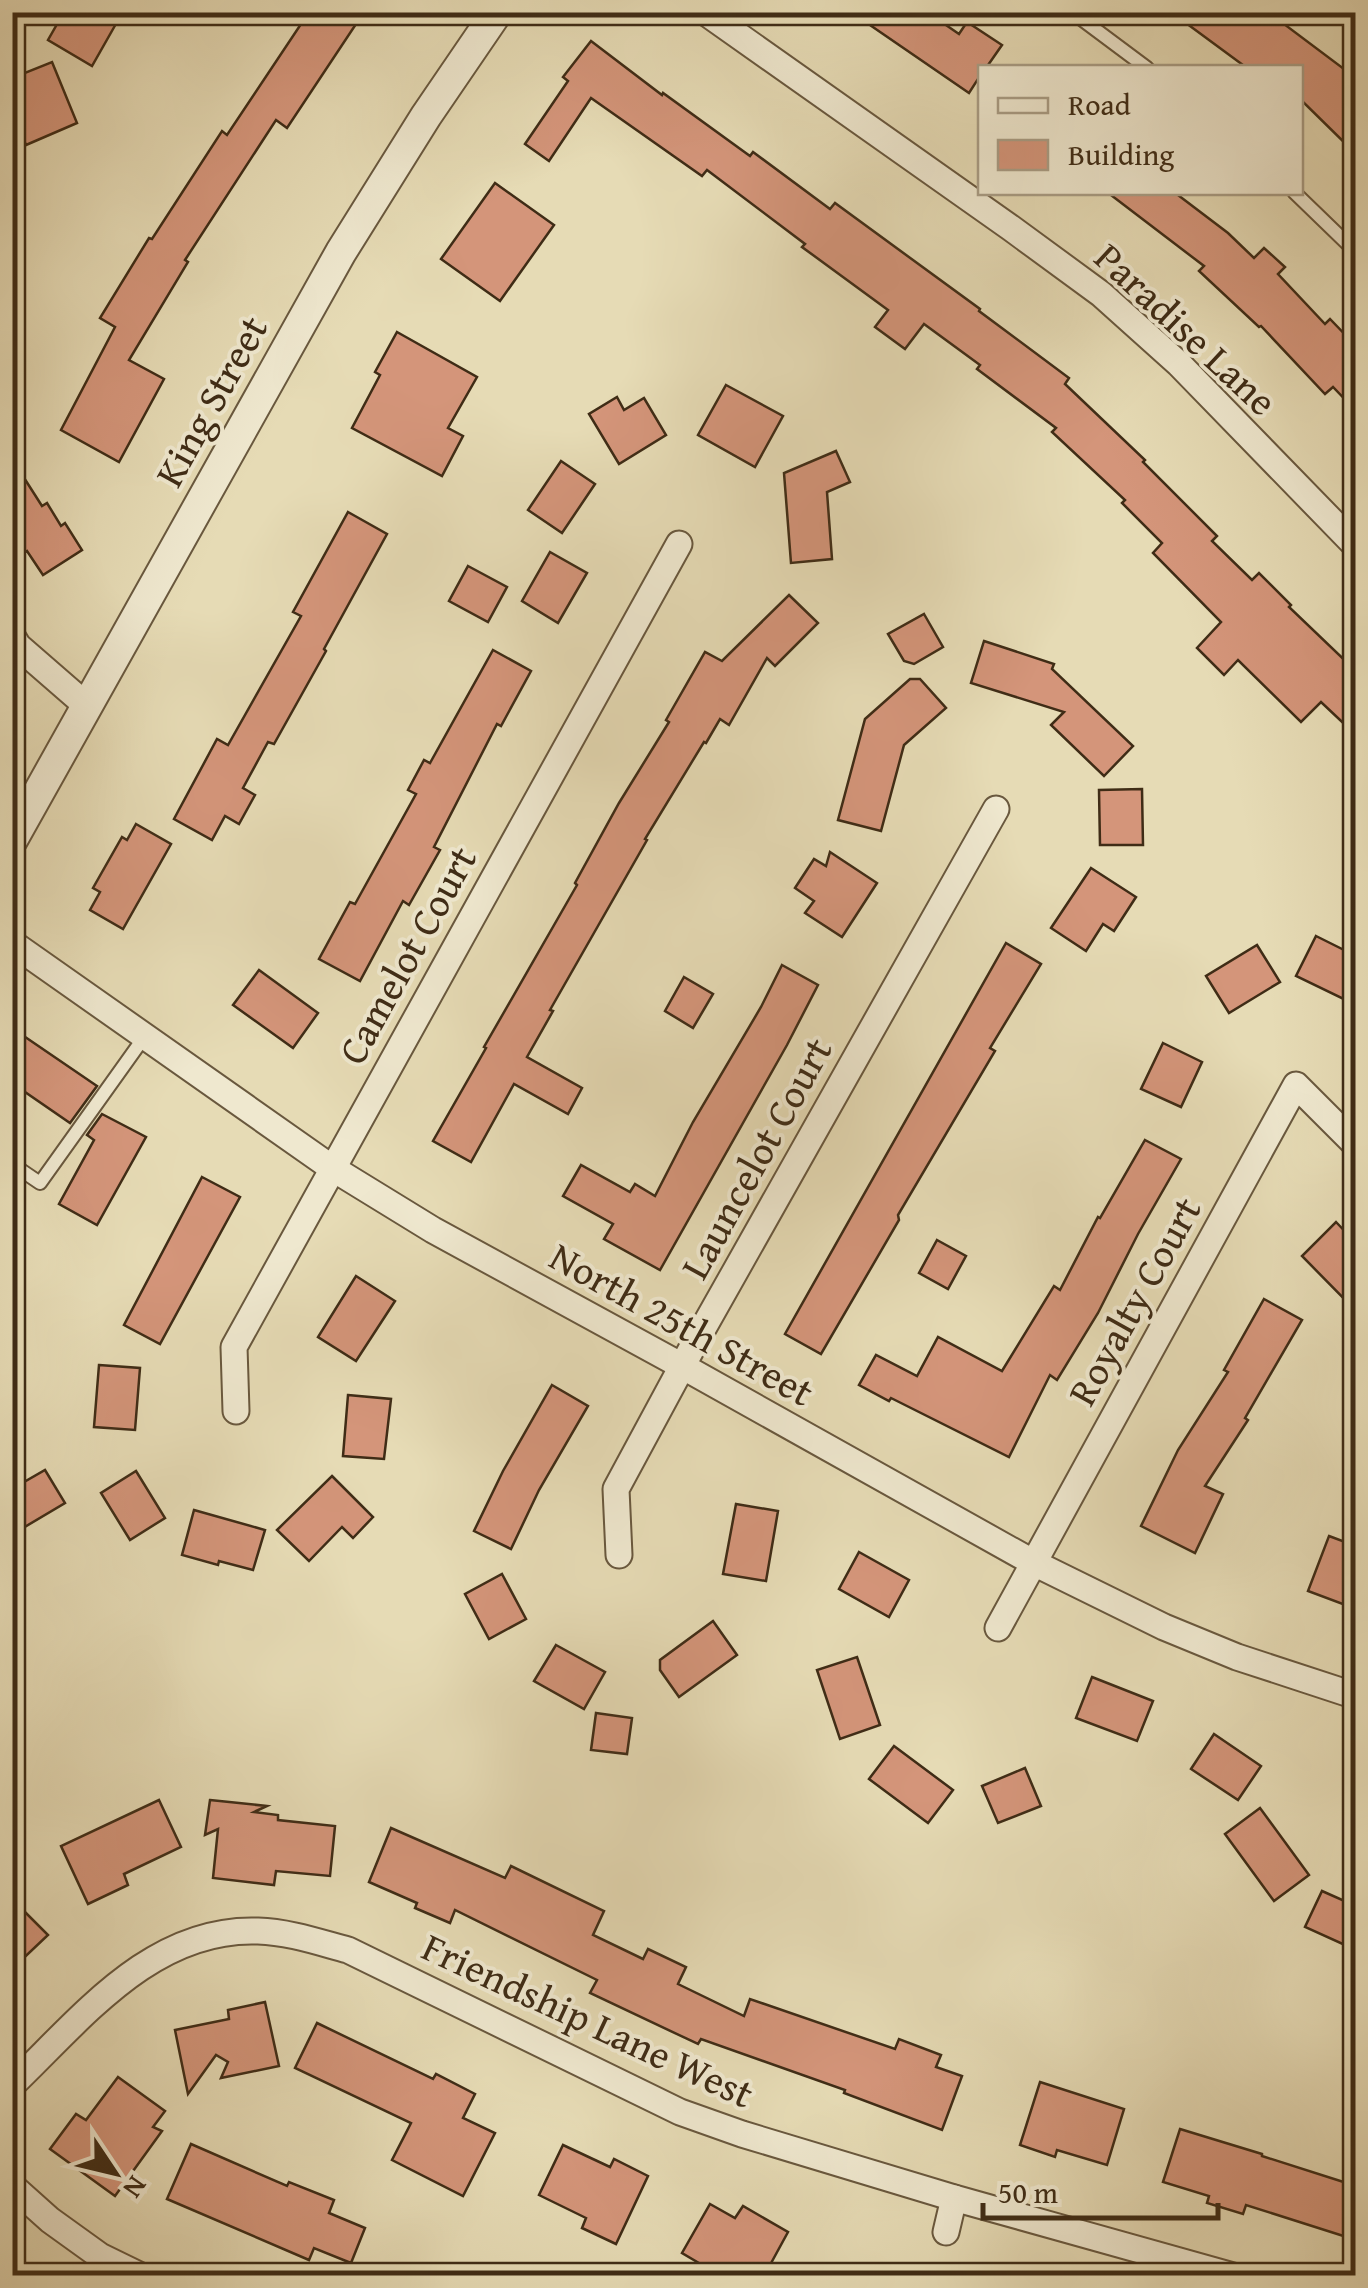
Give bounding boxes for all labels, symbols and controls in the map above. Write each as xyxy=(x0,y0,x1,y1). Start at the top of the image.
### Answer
legend xyxy=(978,65,1303,195)
text: Road xyxy=(1068,82,1131,126)
text: Building xyxy=(1068,132,1174,176)
street label: Paradise Lane xyxy=(1082,228,1291,429)
street label: King Street xyxy=(139,305,282,497)
street label: Camelot Court xyxy=(322,835,491,1074)
street label: Launcelot Court xyxy=(665,1026,846,1289)
street label: Royalty Court xyxy=(1052,1186,1215,1416)
street label: North 25th Street xyxy=(540,1227,825,1421)
street label: Friendship Lane West xyxy=(413,1917,764,2122)
north arrow xyxy=(65,2123,165,2223)
scale bar xyxy=(983,2158,1218,2220)
text: N xyxy=(114,2168,158,2207)
text: 50 m xyxy=(998,2170,1058,2214)

